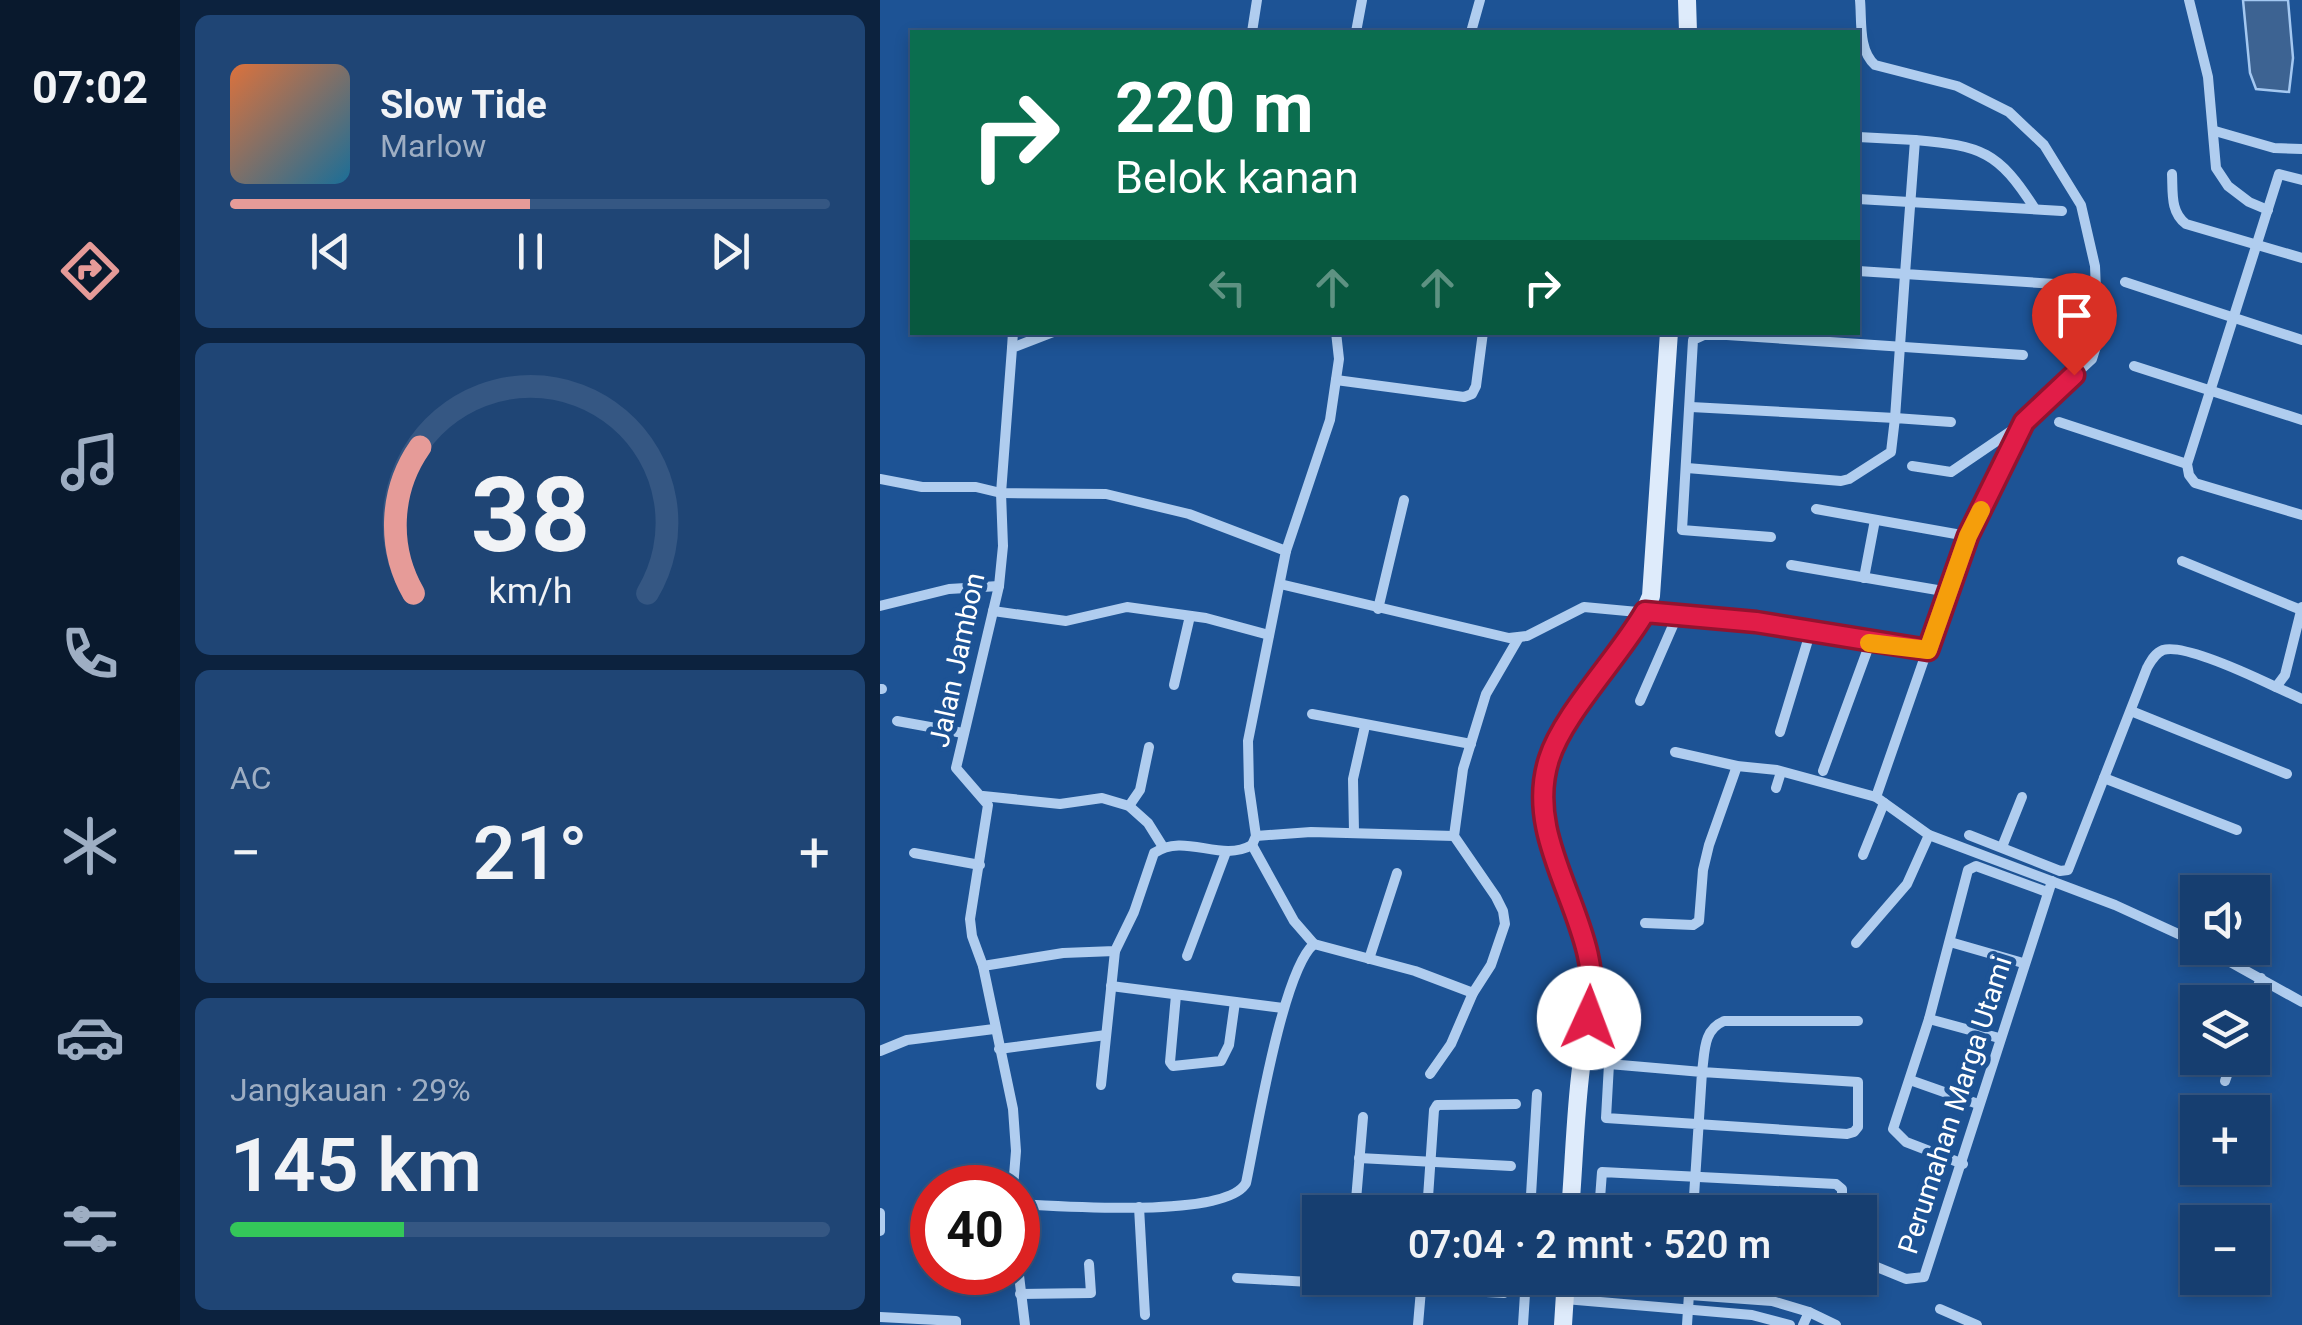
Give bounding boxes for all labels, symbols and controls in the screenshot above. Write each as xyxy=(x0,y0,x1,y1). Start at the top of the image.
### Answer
text: 07:02 xyxy=(32,61,148,114)
text: 220 m xyxy=(1115,67,1314,149)
icon: right xyxy=(950,70,1080,200)
text: Slow Tide xyxy=(380,83,547,127)
text: Marlow xyxy=(380,127,486,165)
text: Belok kanan xyxy=(1115,151,1359,204)
icon: previous xyxy=(303,224,358,279)
icon: pause xyxy=(503,224,558,279)
icon: next xyxy=(703,224,758,279)
icon: directions xyxy=(55,236,125,306)
icon: left xyxy=(1200,260,1255,315)
icon: ahead xyxy=(1305,260,1360,315)
icon: ahead xyxy=(1410,260,1465,315)
icon: right xyxy=(1515,260,1570,315)
pin xyxy=(2032,273,2117,376)
icon: arrive xyxy=(2047,288,2102,343)
icon: music xyxy=(55,427,125,497)
text: 38 xyxy=(470,455,590,576)
text: km/h xyxy=(488,570,572,612)
street label: Jalan Jambon xyxy=(922,570,992,750)
icon: phone xyxy=(55,619,125,689)
text: AC xyxy=(230,759,272,797)
text: 21° xyxy=(473,809,587,897)
icon: climate xyxy=(55,811,125,881)
text: − xyxy=(230,821,261,885)
text: + xyxy=(799,821,830,885)
map controls xyxy=(2180,875,2270,1295)
button: sound xyxy=(2180,875,2270,965)
street label: Perumahan Marga Utami xyxy=(1891,952,2019,1258)
position arrow xyxy=(1537,966,1641,1070)
button: layers xyxy=(2180,985,2270,1075)
icon: car xyxy=(55,1002,125,1072)
text: Jangkauan · 29% xyxy=(230,1071,471,1109)
button: + xyxy=(2180,1095,2270,1185)
text: 145 km xyxy=(230,1121,482,1209)
speed limit sign: 40 xyxy=(910,1165,1040,1295)
icon: filters xyxy=(55,1194,125,1264)
button: − xyxy=(2180,1205,2270,1295)
text: 07:04 · 2 mnt · 520 m xyxy=(1408,1223,1771,1267)

